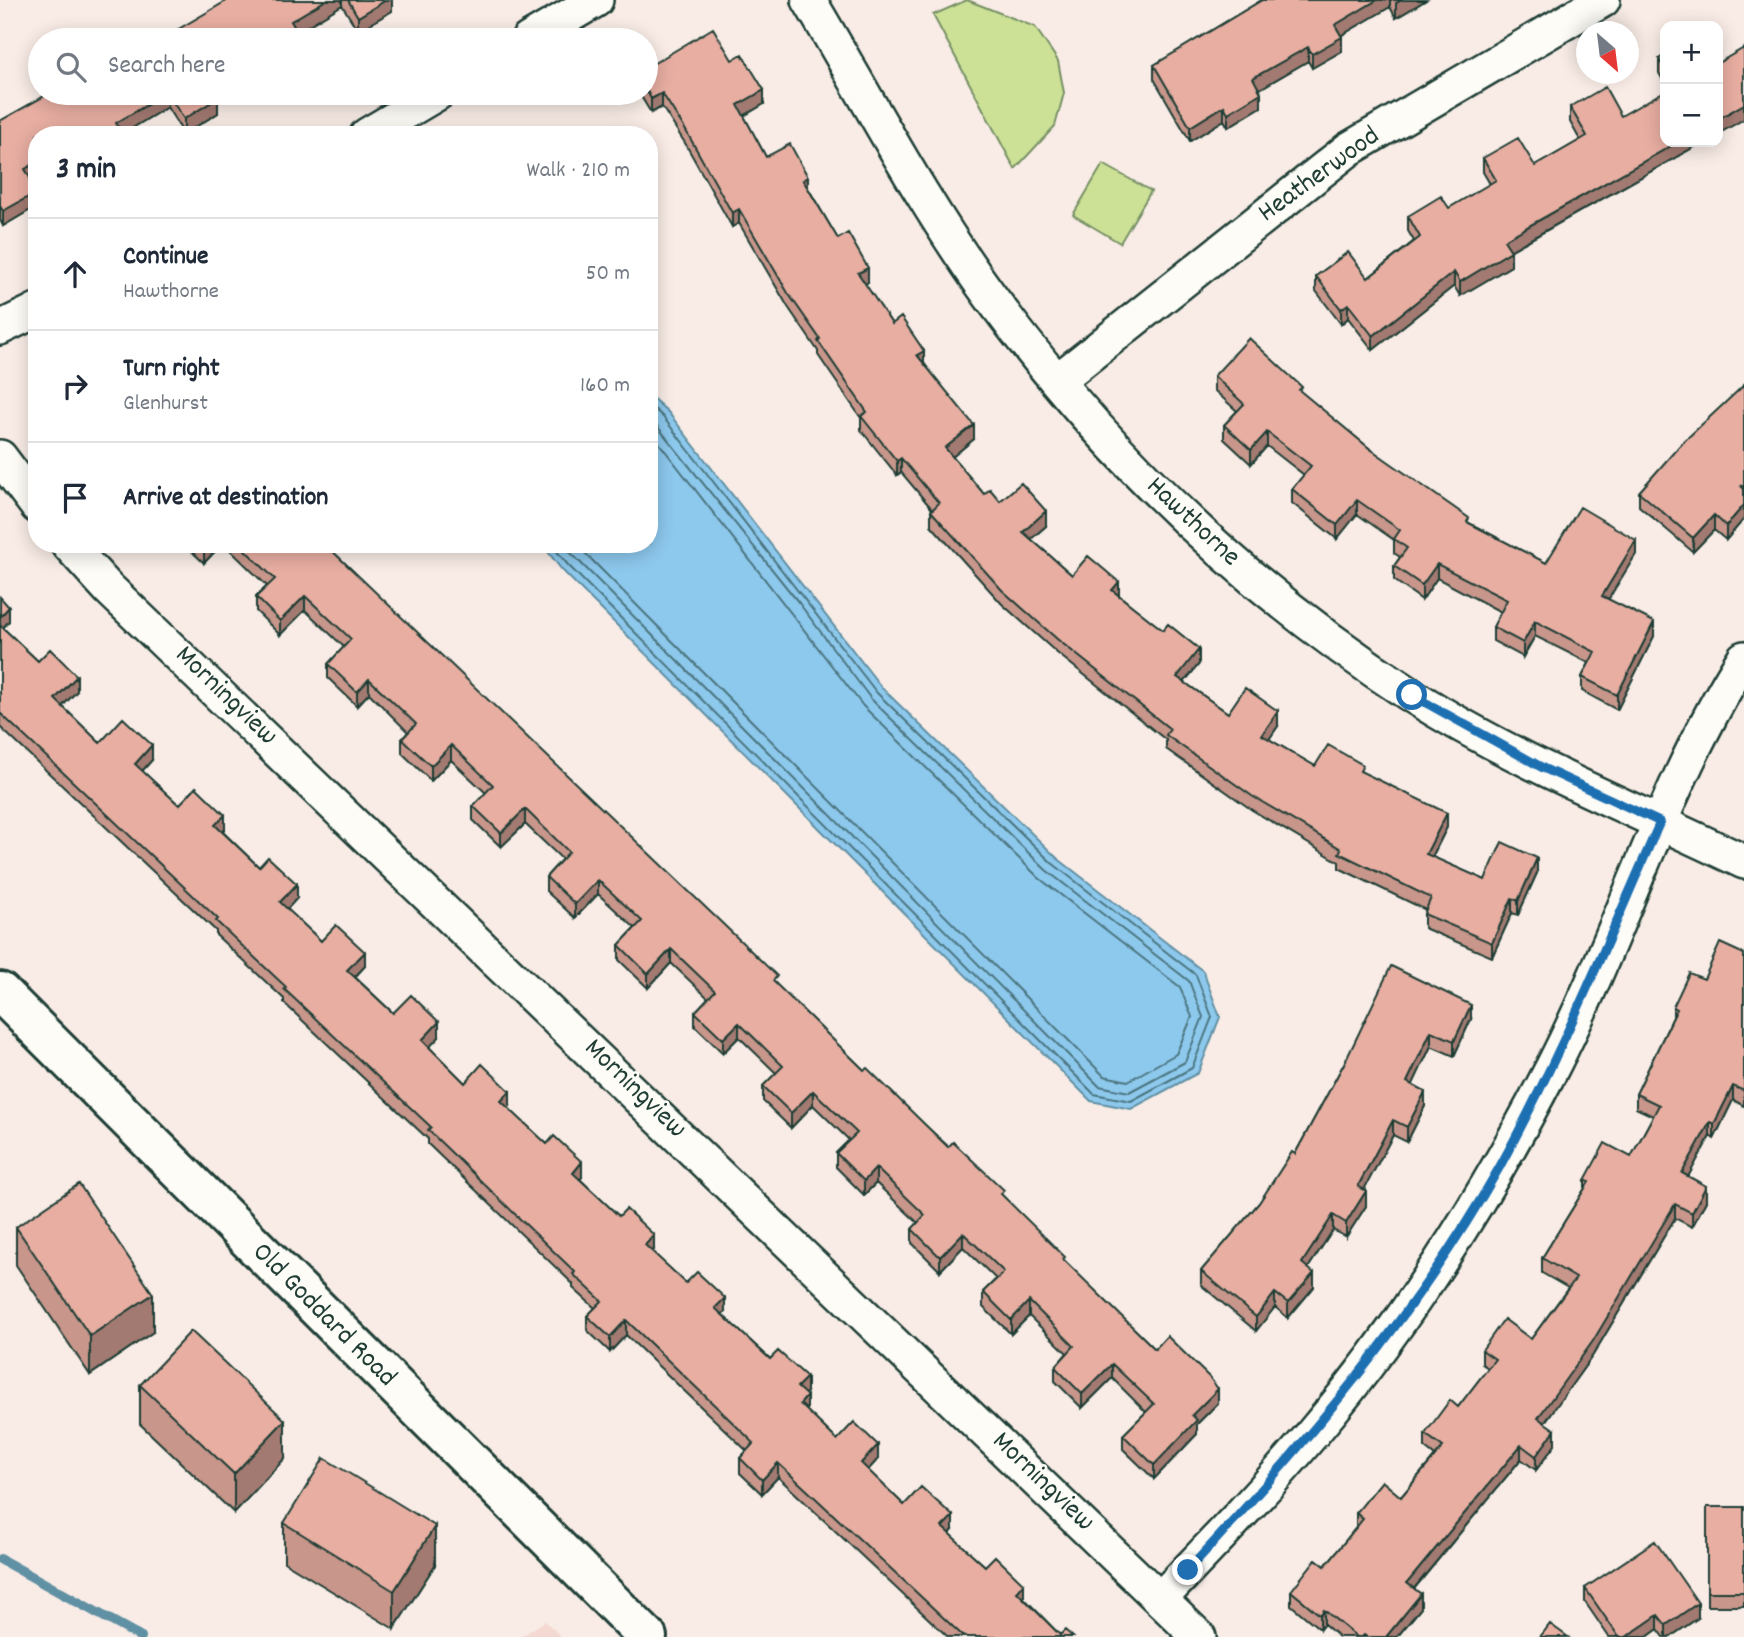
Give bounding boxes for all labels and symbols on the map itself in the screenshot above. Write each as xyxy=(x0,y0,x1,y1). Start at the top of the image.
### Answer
north arrow xyxy=(1576,21,1639,84)
street label: Heatherwood xyxy=(1251,118,1389,234)
street label: Hawthorne xyxy=(1136,469,1248,577)
street label: Morningview xyxy=(164,638,286,756)
route start xyxy=(1396,679,1427,710)
street label: Morningview xyxy=(573,1031,695,1149)
street label: Old Goddard Road xyxy=(241,1234,405,1398)
street label: Morningview xyxy=(981,1424,1103,1542)
route end xyxy=(1172,1554,1203,1585)

